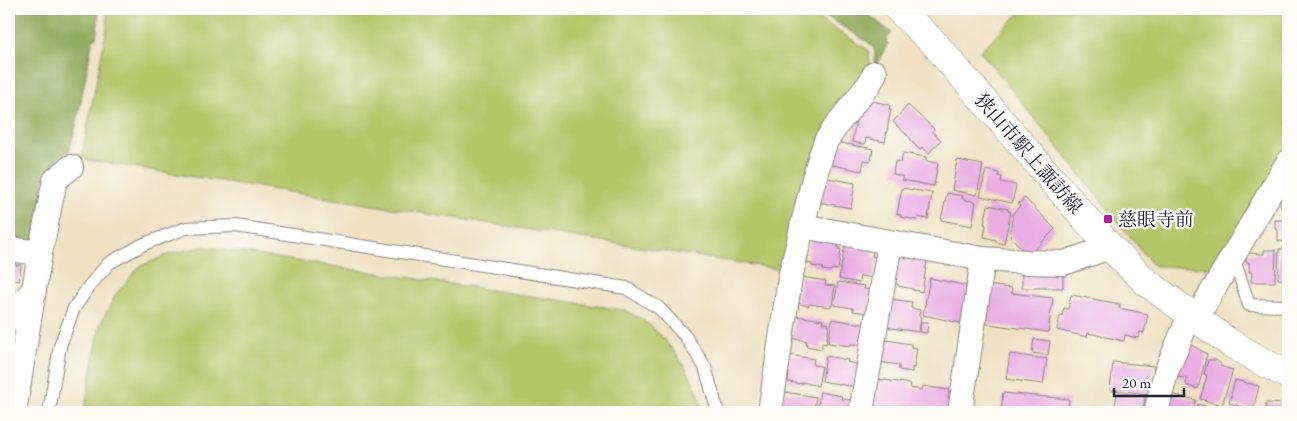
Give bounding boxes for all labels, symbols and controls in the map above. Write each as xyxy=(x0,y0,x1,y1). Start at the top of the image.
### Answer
street label: 狭山市駅上諏訪線 xyxy=(969,88,1088,219)
place label: 慈眼寺前 xyxy=(1118,207,1194,232)
marker: 慈眼寺前 xyxy=(1102,213,1114,225)
scale bar xyxy=(1114,366,1184,398)
text: 20 m xyxy=(1122,373,1151,392)

